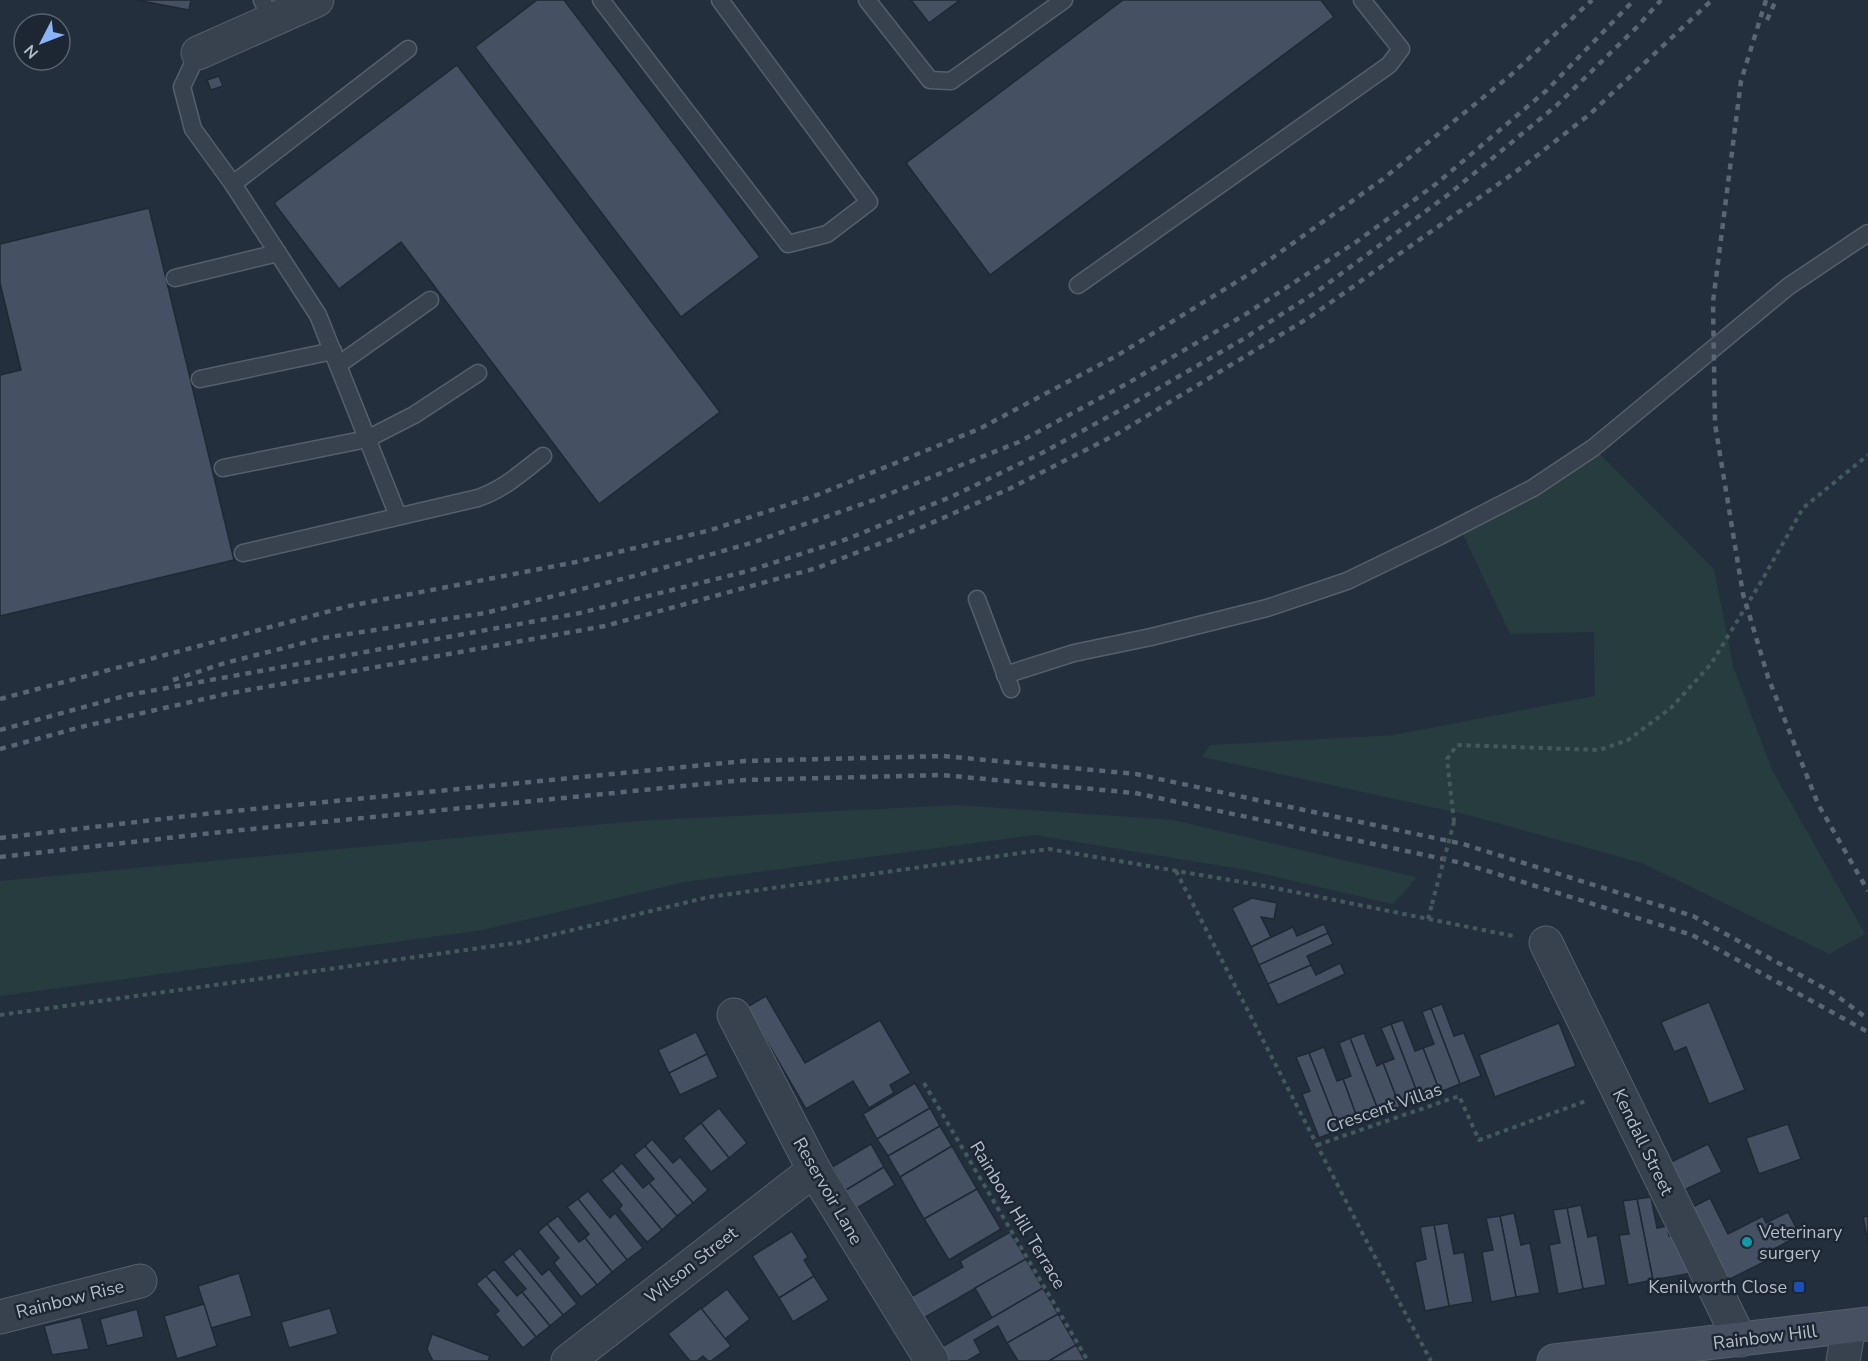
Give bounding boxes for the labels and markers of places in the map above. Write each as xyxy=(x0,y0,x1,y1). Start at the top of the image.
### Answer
place label: Veterinary surgery xyxy=(1758,1220,1843,1265)
marker: Veterinary surgery xyxy=(1740,1235,1754,1249)
place label: Kenilworth Close xyxy=(1648,1275,1787,1299)
marker: Kenilworth Close xyxy=(1792,1280,1806,1294)

